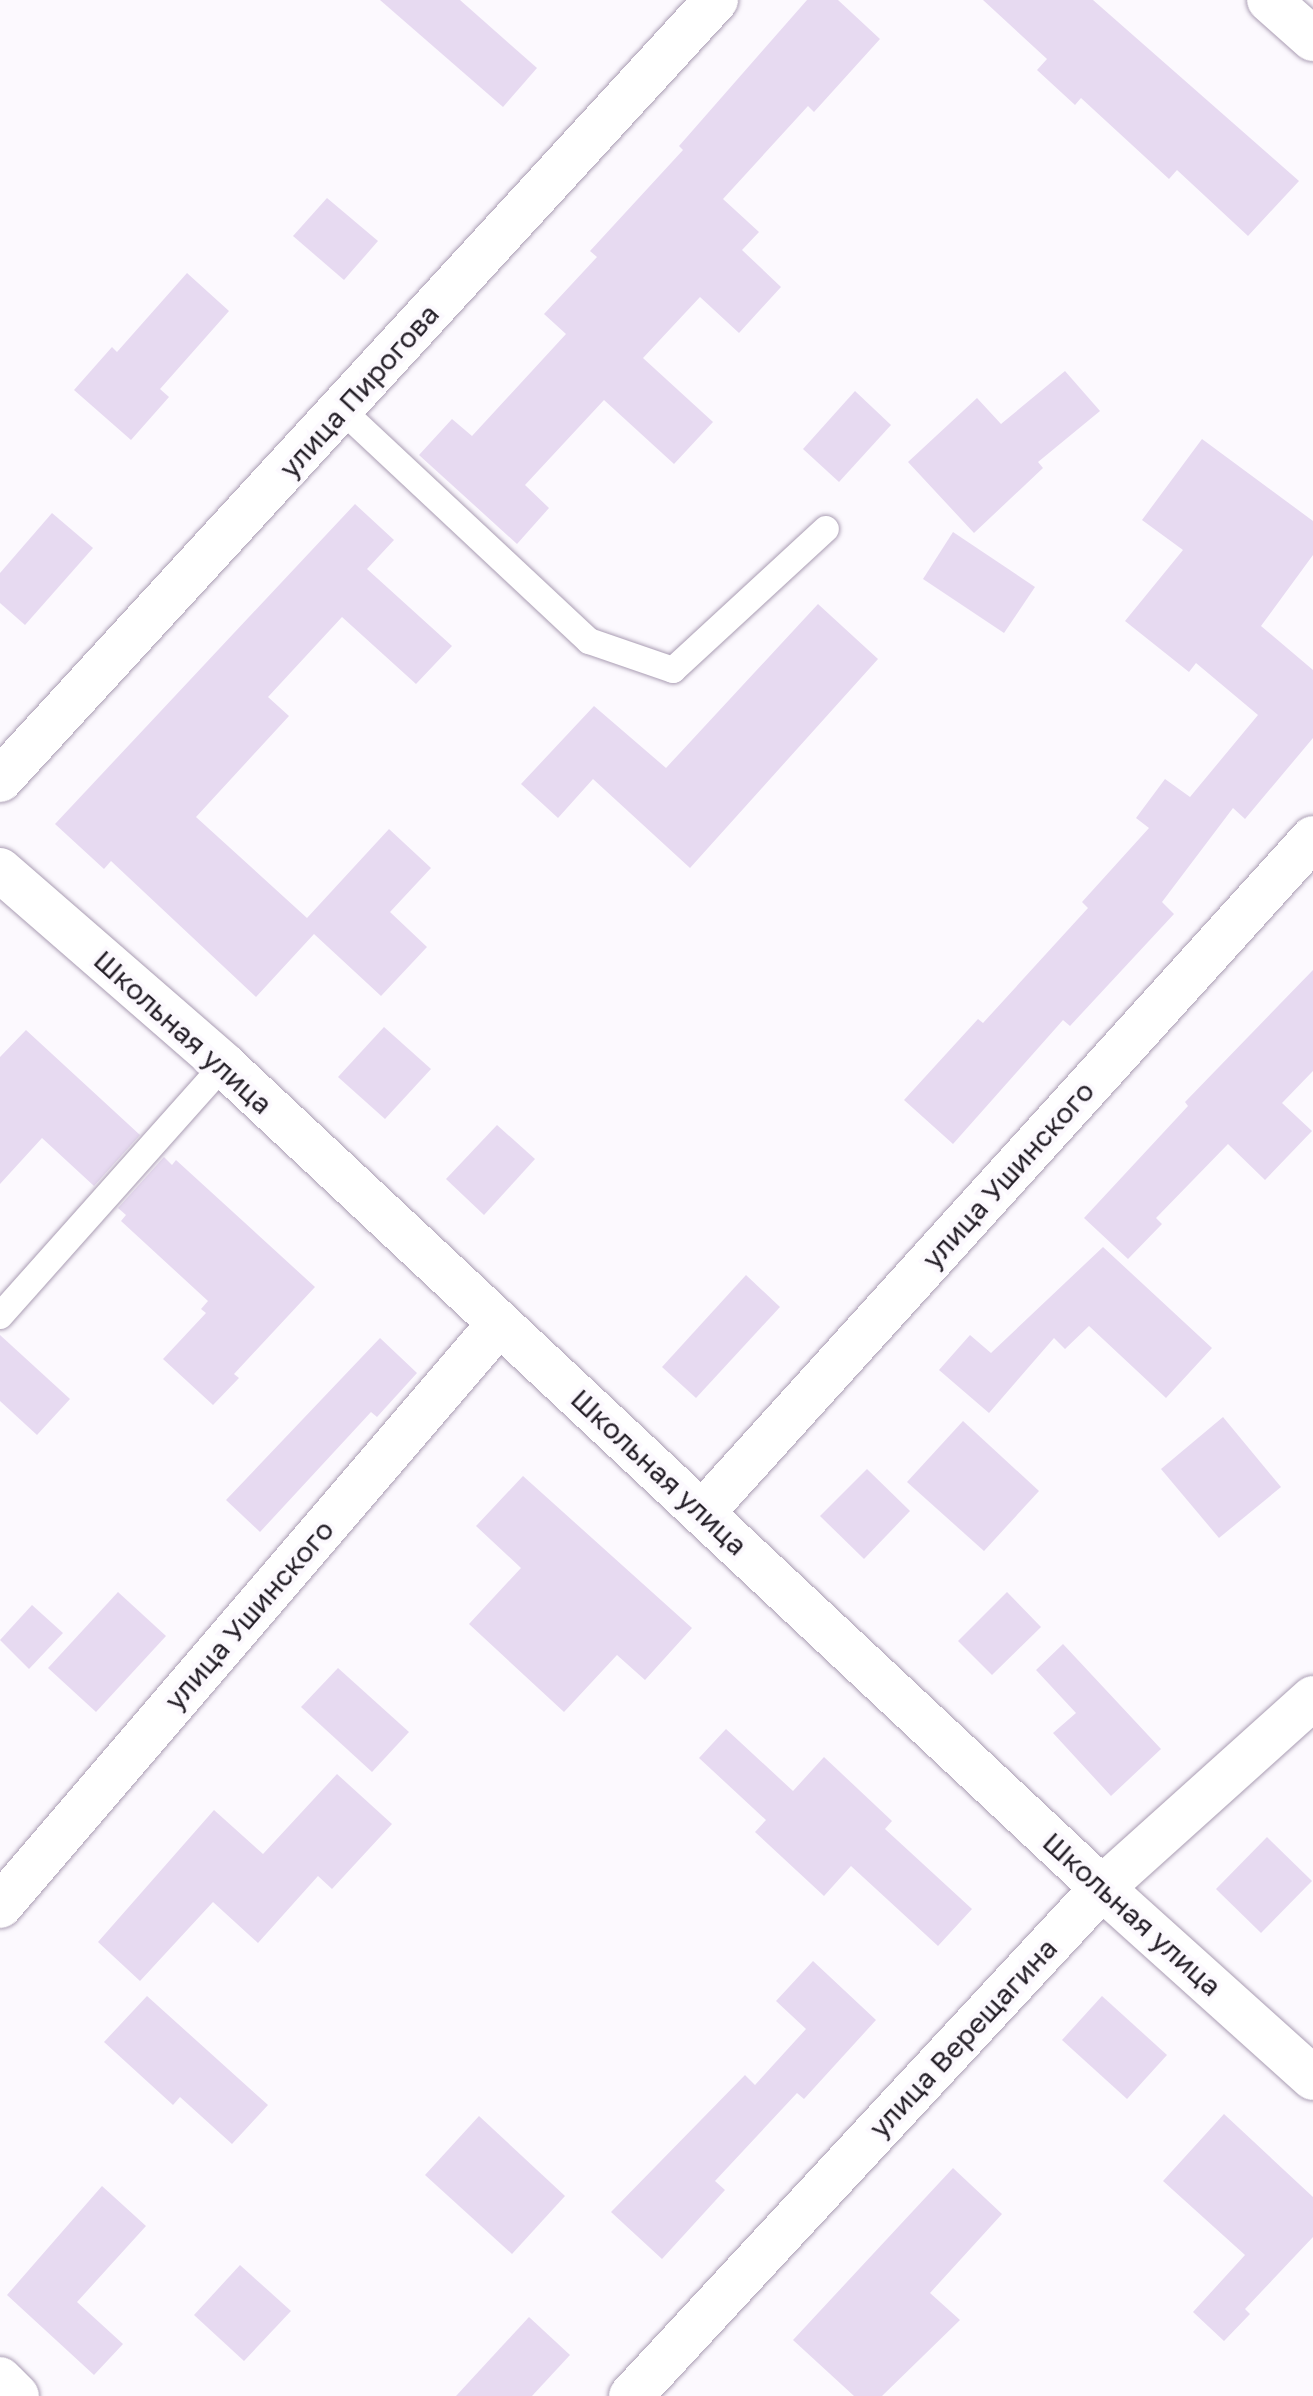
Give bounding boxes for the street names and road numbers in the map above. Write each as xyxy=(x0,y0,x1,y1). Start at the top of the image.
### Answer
street label: улица Пирогова xyxy=(272,297,446,485)
street label: Школьная улица xyxy=(87,943,279,1121)
street label: улица Ушинского xyxy=(915,1074,1101,1276)
street label: Школьная улица xyxy=(564,1382,754,1562)
street label: улица Ушинского xyxy=(157,1513,341,1717)
street label: Школьная улица xyxy=(1036,1825,1228,2003)
street label: улица Верещагина xyxy=(862,1931,1064,2145)

